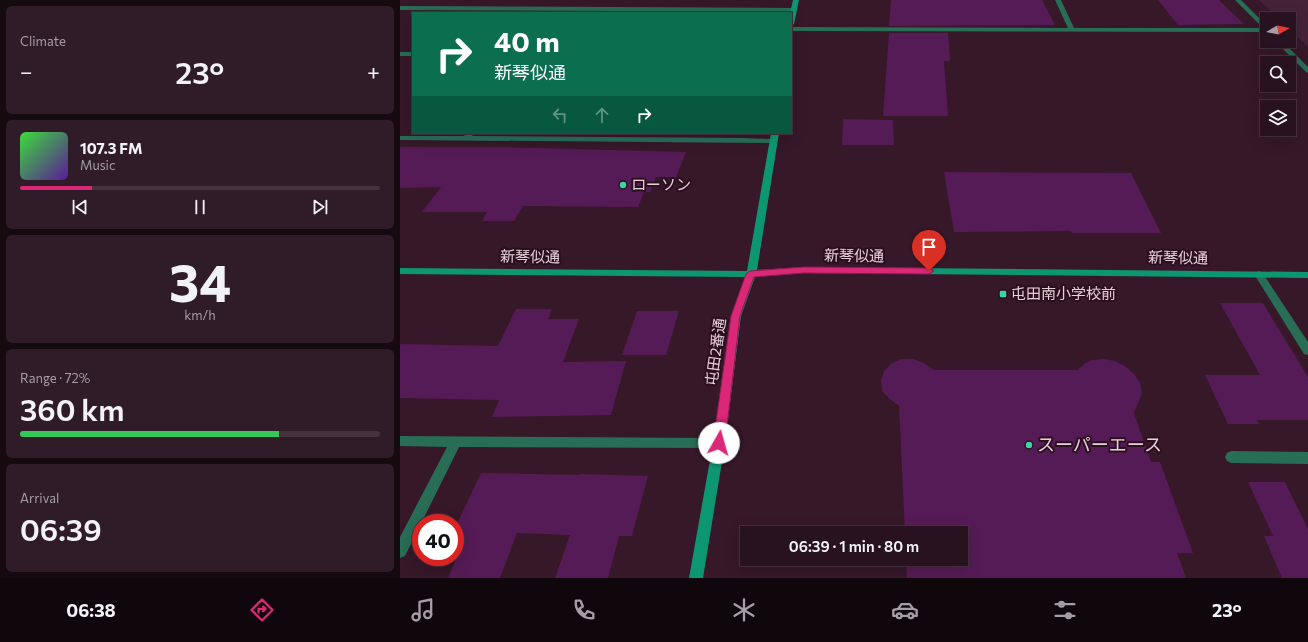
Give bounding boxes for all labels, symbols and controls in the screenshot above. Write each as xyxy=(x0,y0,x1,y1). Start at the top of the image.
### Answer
north arrow xyxy=(1260,12,1296,48)
map controls xyxy=(1260,12,1296,136)
text: 40 m xyxy=(494,24,560,58)
icon: right xyxy=(428,28,480,80)
text: Climate xyxy=(20,33,66,49)
text: 23° xyxy=(175,53,224,90)
button: search xyxy=(1260,56,1296,92)
text: − xyxy=(20,58,33,85)
text: + xyxy=(367,58,380,85)
text: 新琴似通 xyxy=(494,61,566,83)
button: layers xyxy=(1260,100,1296,136)
icon: left xyxy=(549,104,571,126)
icon: ahead xyxy=(591,104,613,126)
icon: right xyxy=(633,104,655,126)
text: 107.3 FM xyxy=(80,139,142,157)
text: Music xyxy=(80,157,115,173)
place label: ローソン xyxy=(631,175,691,193)
marker: ローソン xyxy=(618,180,628,190)
icon: previous xyxy=(69,196,91,218)
icon: pause xyxy=(189,196,211,218)
icon: next xyxy=(309,196,331,218)
pin xyxy=(912,230,946,271)
icon: arrive xyxy=(918,236,940,258)
street label: 新琴似通 xyxy=(824,245,884,265)
street label: 新琴似通 xyxy=(500,246,560,266)
street label: 新琴似通 xyxy=(1148,247,1208,267)
text: 34 xyxy=(169,249,231,313)
place label: 屯田南小学校前 xyxy=(1011,284,1116,302)
marker: 屯田南小学校前 xyxy=(998,289,1008,299)
text: km/h xyxy=(184,307,216,323)
street label: 屯田2番通 xyxy=(701,317,729,387)
text: Range · 72% xyxy=(20,370,90,386)
text: 360 km xyxy=(20,390,124,427)
position arrow xyxy=(698,422,740,464)
place label: スーパーエース xyxy=(1037,433,1162,455)
marker: スーパーエース xyxy=(1024,440,1034,450)
text: Arrival xyxy=(20,490,59,506)
text: 06:39 xyxy=(20,510,102,547)
speed limit sign: 40 xyxy=(412,514,464,566)
text: 06:39 · 1 min · 80 m xyxy=(789,537,919,555)
icon: directions xyxy=(248,596,276,624)
icon: music xyxy=(409,596,437,624)
icon: phone xyxy=(570,596,598,624)
icon: climate xyxy=(730,596,758,624)
icon: car xyxy=(891,596,919,624)
icon: filters xyxy=(1051,596,1079,624)
text: 06:38 xyxy=(66,599,116,621)
text: 23° xyxy=(1212,599,1242,621)

